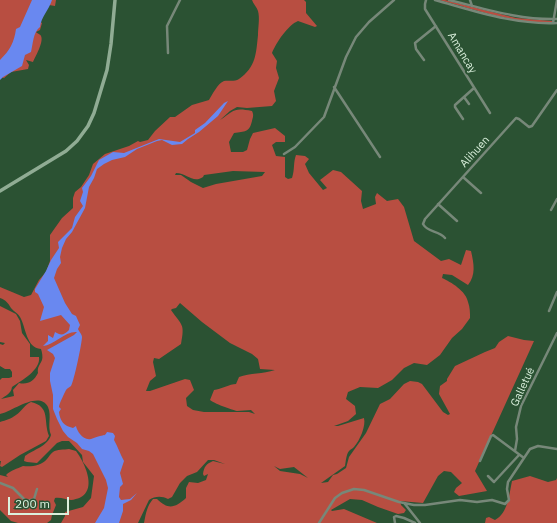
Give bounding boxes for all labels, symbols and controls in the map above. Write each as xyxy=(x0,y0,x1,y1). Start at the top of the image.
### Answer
street label: Amancay xyxy=(445,30,479,76)
street label: Alihuen xyxy=(458,134,492,170)
street label: Galletué xyxy=(508,365,538,409)
scale bar xyxy=(10,489,71,515)
text: 200 m xyxy=(15,496,50,511)

